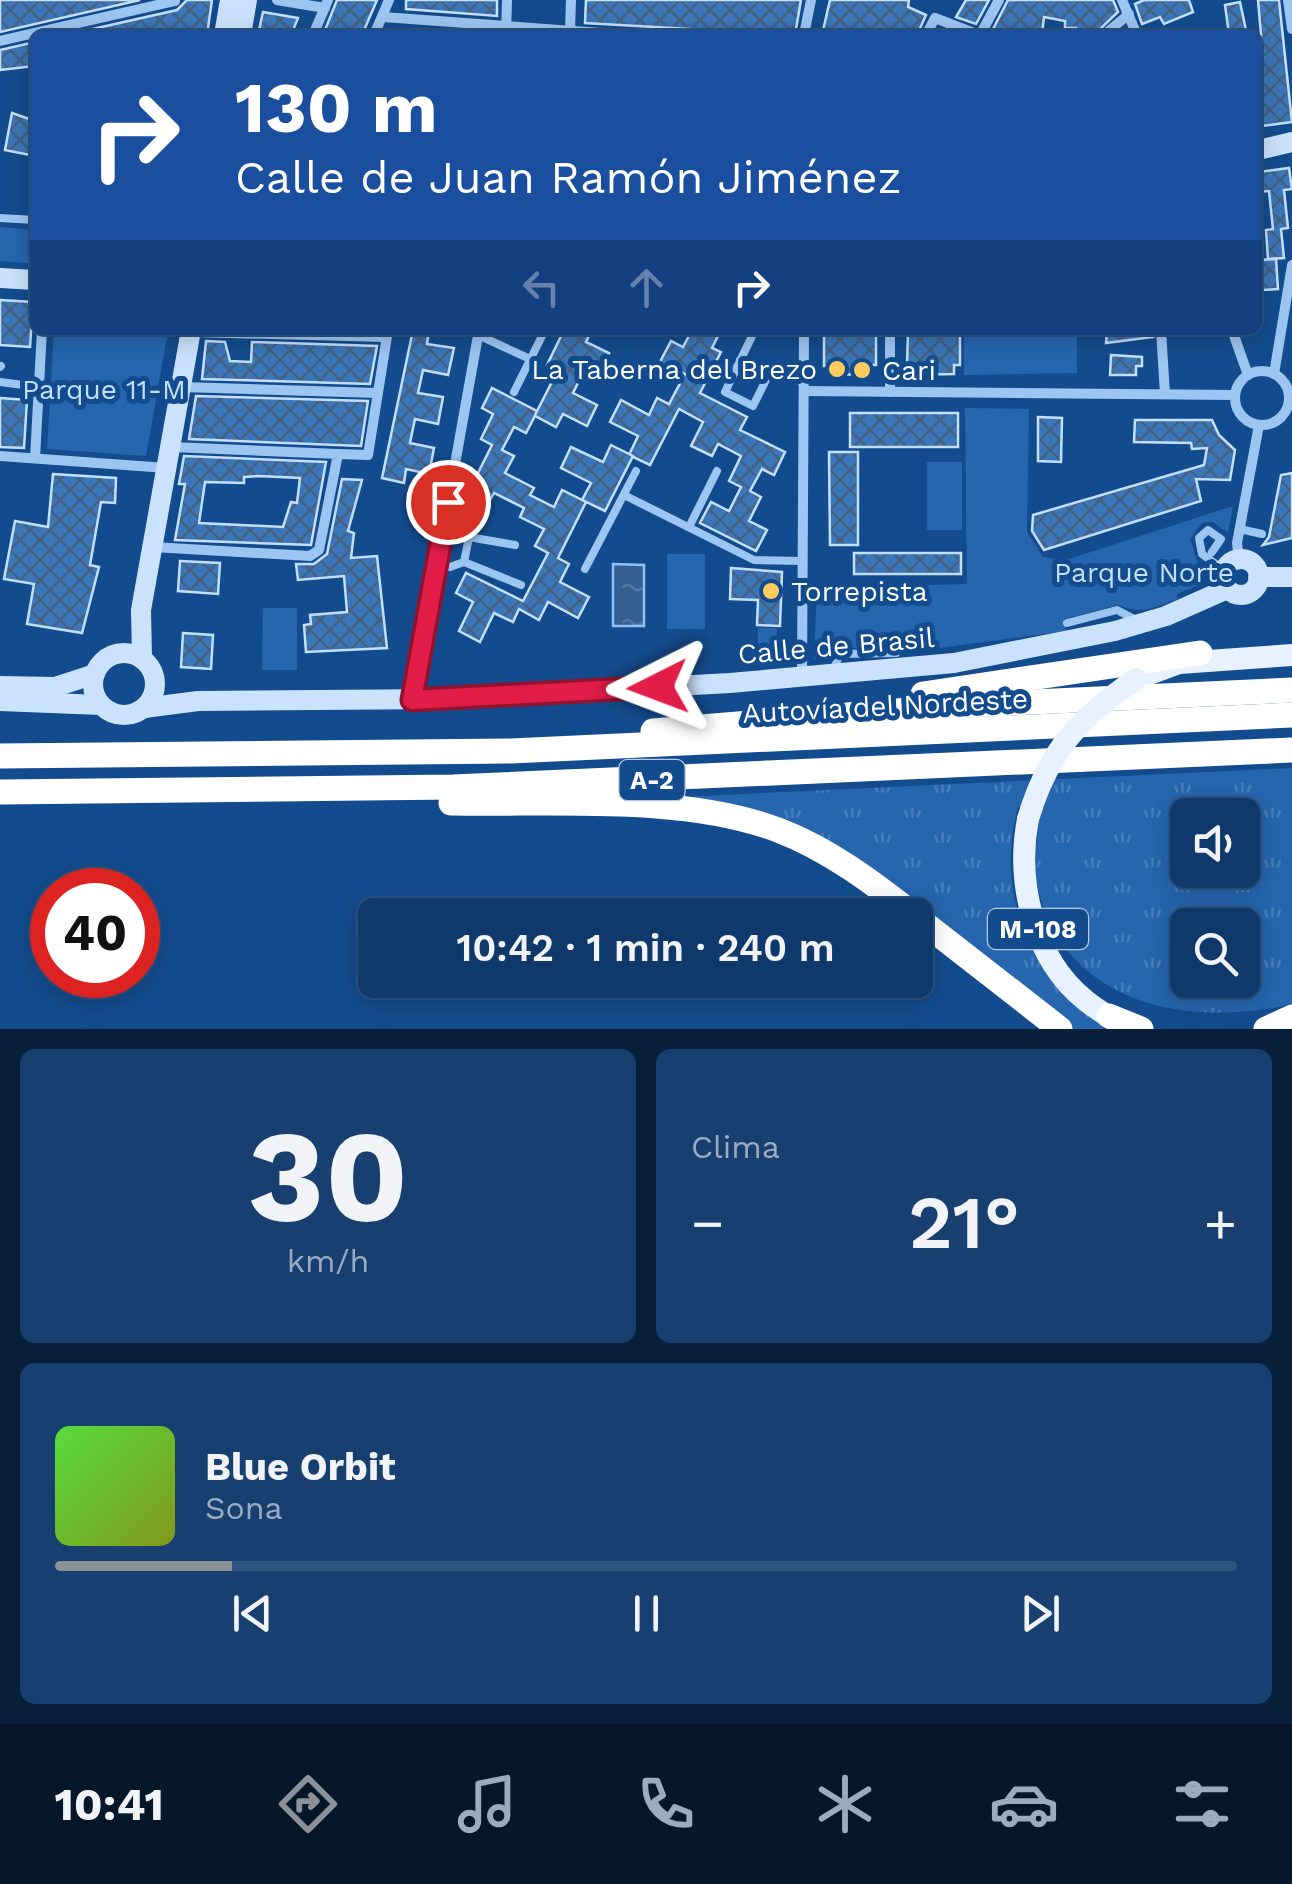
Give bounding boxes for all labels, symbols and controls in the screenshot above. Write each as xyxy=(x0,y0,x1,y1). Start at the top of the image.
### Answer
text: 130 m xyxy=(235,67,438,149)
icon: right xyxy=(70,70,200,200)
text: Calle de Juan Ramón Jiménez xyxy=(235,151,901,204)
icon: left xyxy=(514,260,569,315)
icon: ahead xyxy=(619,260,674,315)
icon: right xyxy=(724,260,779,315)
place label: La Taberna del Brezo xyxy=(531,353,817,386)
place label: Cari xyxy=(882,354,936,387)
marker: La Taberna del Brezo xyxy=(826,358,848,380)
marker: Cari xyxy=(851,359,873,381)
park label: Parque 11-M xyxy=(22,373,186,406)
pin xyxy=(406,460,491,545)
icon: arrive xyxy=(421,475,476,530)
park label: Parque Norte xyxy=(1054,556,1234,589)
place label: Torrepista xyxy=(791,575,928,608)
marker: Torrepista xyxy=(760,580,782,602)
street label: Calle de Brasil xyxy=(736,621,936,671)
position arrow xyxy=(606,635,710,739)
street label: Autovía del Nordeste xyxy=(741,682,1029,730)
road number: A-2 xyxy=(620,760,684,800)
map controls xyxy=(1170,798,1260,998)
button: sound xyxy=(1170,798,1260,888)
speed limit sign: 40 xyxy=(30,868,160,998)
button: search xyxy=(1170,908,1260,998)
road number: M-108 xyxy=(988,909,1088,949)
text: 10:42 · 1 min · 240 m xyxy=(456,926,835,970)
text: 30 xyxy=(248,1100,408,1253)
text: Clima xyxy=(691,1128,780,1166)
text: 21° xyxy=(908,1178,1020,1266)
text: − xyxy=(691,1191,724,1255)
text: + xyxy=(1204,1191,1237,1255)
text: km/h xyxy=(287,1242,369,1280)
text: Blue Orbit xyxy=(205,1445,396,1489)
text: Sona xyxy=(205,1489,283,1527)
icon: previous xyxy=(225,1586,280,1641)
icon: pause xyxy=(619,1586,674,1641)
icon: next xyxy=(1013,1586,1068,1641)
icon: directions xyxy=(273,1769,343,1839)
icon: music xyxy=(452,1769,522,1839)
icon: phone xyxy=(631,1769,701,1839)
icon: climate xyxy=(810,1769,880,1839)
icon: car xyxy=(989,1769,1059,1839)
icon: filters xyxy=(1167,1769,1237,1839)
text: 10:41 xyxy=(54,1778,164,1831)

